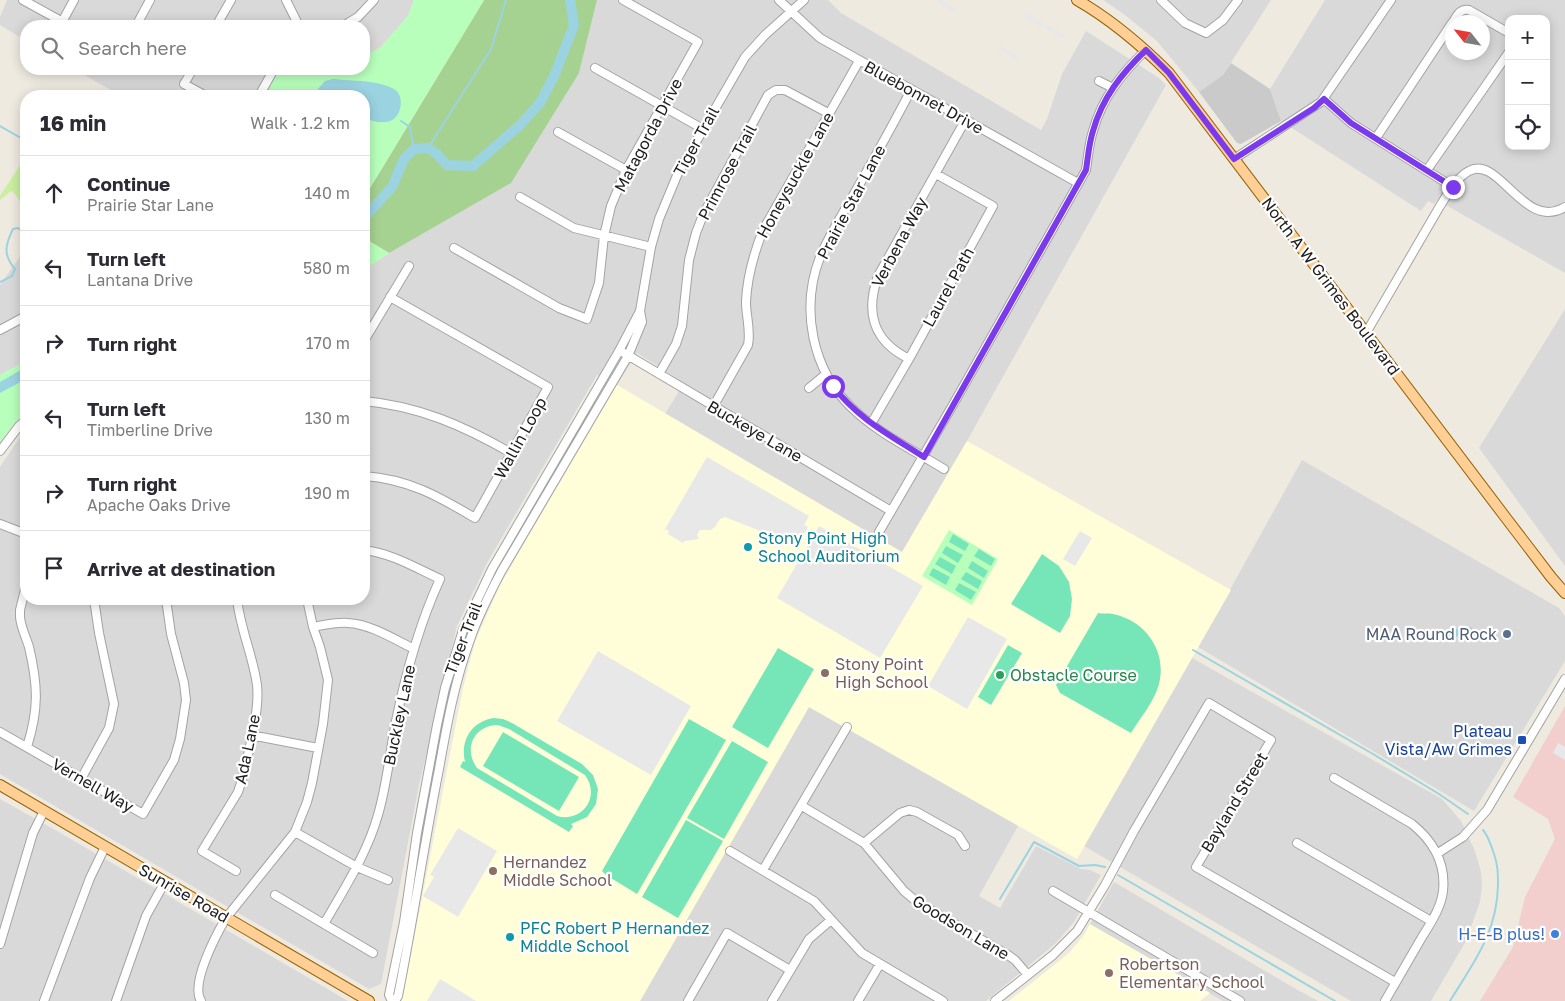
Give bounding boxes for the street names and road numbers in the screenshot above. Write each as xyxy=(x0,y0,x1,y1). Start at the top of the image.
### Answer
street label: Bluebonnet Drive xyxy=(861,56,987,138)
street label: Matagorda Drive xyxy=(610,75,686,195)
street label: Tiger Trail xyxy=(669,103,723,179)
street label: Honeysuckle Lane xyxy=(752,108,838,242)
street label: Primrose Trail xyxy=(693,121,761,223)
street label: Prairie Star Lane xyxy=(812,141,890,263)
street label: Verbena Way xyxy=(867,193,931,291)
street label: North A W Grimes Boulevard xyxy=(1257,193,1405,379)
street label: Laurel Path xyxy=(918,244,978,330)
street label: Wallin Loop xyxy=(489,394,551,482)
street label: Buckeye Lane xyxy=(704,396,806,466)
street label: Tiger Trail xyxy=(440,599,486,677)
street label: Buckley Lane xyxy=(379,663,419,767)
street label: Ada Lane xyxy=(230,712,264,786)
street label: Bayland Street xyxy=(1196,748,1272,856)
street label: Vernell Way xyxy=(49,754,137,816)
street label: Sunrise Road xyxy=(135,859,233,927)
street label: Goodson Lane xyxy=(909,890,1013,964)

